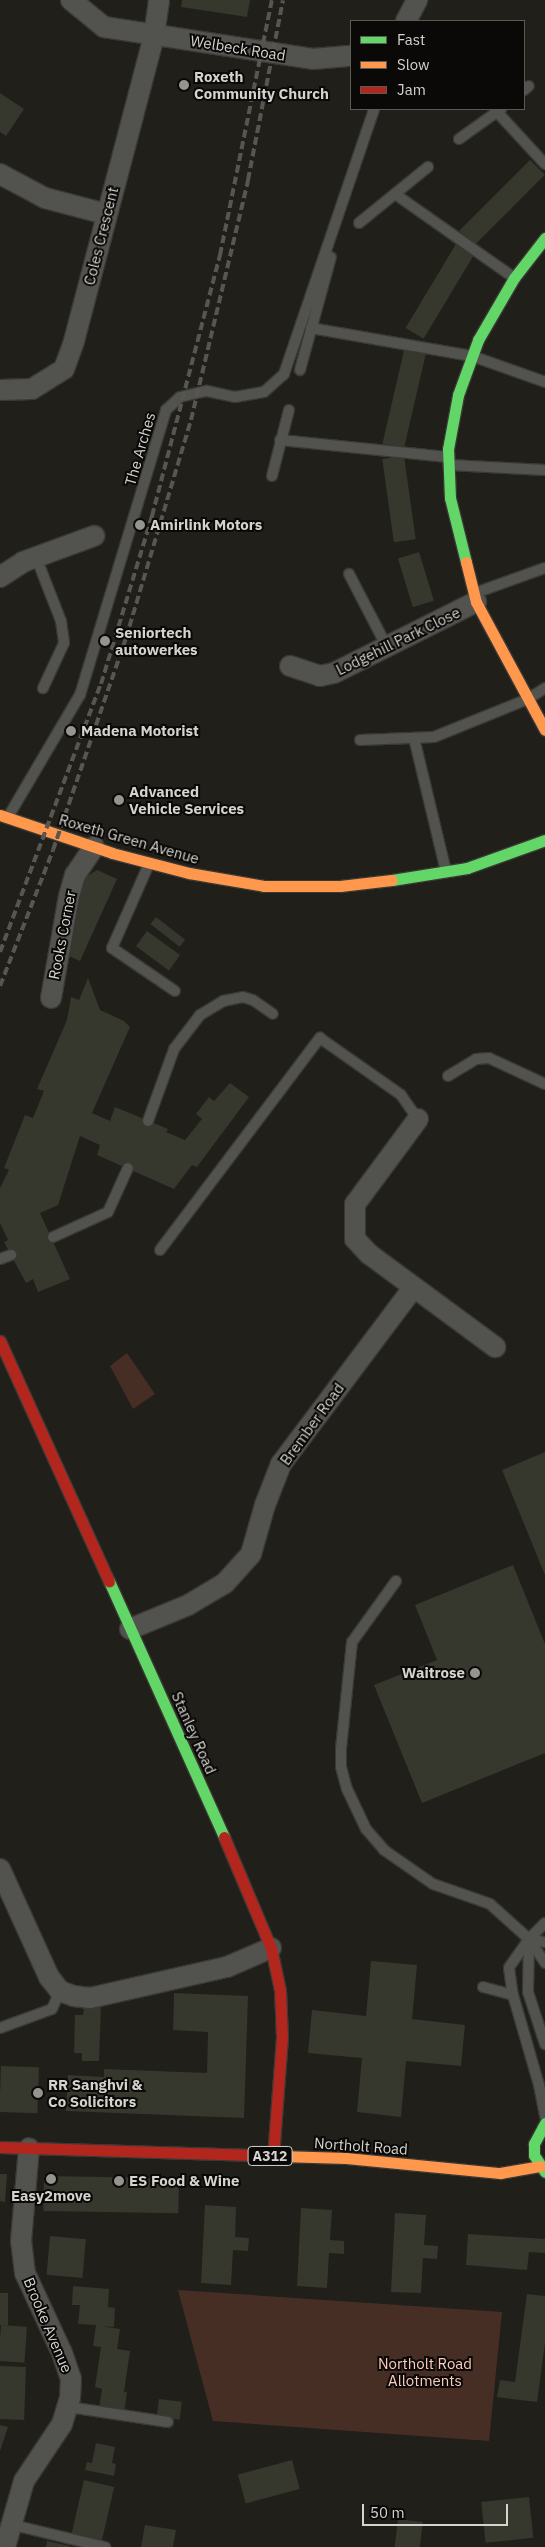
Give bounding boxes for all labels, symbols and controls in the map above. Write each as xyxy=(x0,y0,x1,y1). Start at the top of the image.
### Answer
legend xyxy=(350,20,525,110)
text: Fast xyxy=(397,30,425,49)
street label: Welbeck Road xyxy=(189,32,287,64)
text: Slow xyxy=(397,55,430,74)
place label: Roxeth Community Church xyxy=(194,67,329,102)
marker: Roxeth Community Church xyxy=(178,79,190,91)
text: Jam xyxy=(397,80,426,99)
street label: Coles Crescent xyxy=(80,185,122,287)
street label: The Arches xyxy=(121,410,159,488)
place label: Amirlink Motors xyxy=(150,516,262,534)
marker: Amirlink Motors xyxy=(134,519,146,531)
street label: Lodgehill Park Close xyxy=(333,603,463,679)
place label: Seniortech autowerkes xyxy=(115,623,198,658)
marker: Seniortech autowerkes xyxy=(99,635,111,647)
place label: Madena Motorist xyxy=(81,722,199,740)
marker: Madena Motorist xyxy=(65,725,77,737)
place label: Advanced Vehicle Services xyxy=(129,782,244,817)
marker: Advanced Vehicle Services xyxy=(113,794,125,806)
street label: Roxeth Green Avenue xyxy=(57,810,201,868)
street label: Rooks Corner xyxy=(45,889,79,981)
street label: Brember Road xyxy=(276,1379,348,1469)
place label: Waitrose xyxy=(402,1664,465,1682)
marker: Waitrose xyxy=(469,1667,481,1679)
street label: Stanley Road xyxy=(168,1689,220,1777)
place label: RR Sanghvi & Co Solicitors xyxy=(48,2075,142,2110)
marker: RR Sanghvi & Co Solicitors xyxy=(32,2087,44,2099)
street label: Northolt Road xyxy=(313,2134,409,2158)
road number: A312 xyxy=(248,2144,292,2168)
place label: ES Food & Wine xyxy=(129,2172,239,2190)
marker: Easy2move xyxy=(45,2173,57,2185)
marker: ES Food & Wine xyxy=(113,2175,125,2187)
place label: Easy2move xyxy=(11,2187,91,2205)
street label: Brooke Avenue xyxy=(20,2275,76,2375)
park label: Northolt Road Allotments xyxy=(378,2354,472,2389)
scale bar xyxy=(365,2494,511,2526)
text: 50 m xyxy=(370,2503,405,2522)

